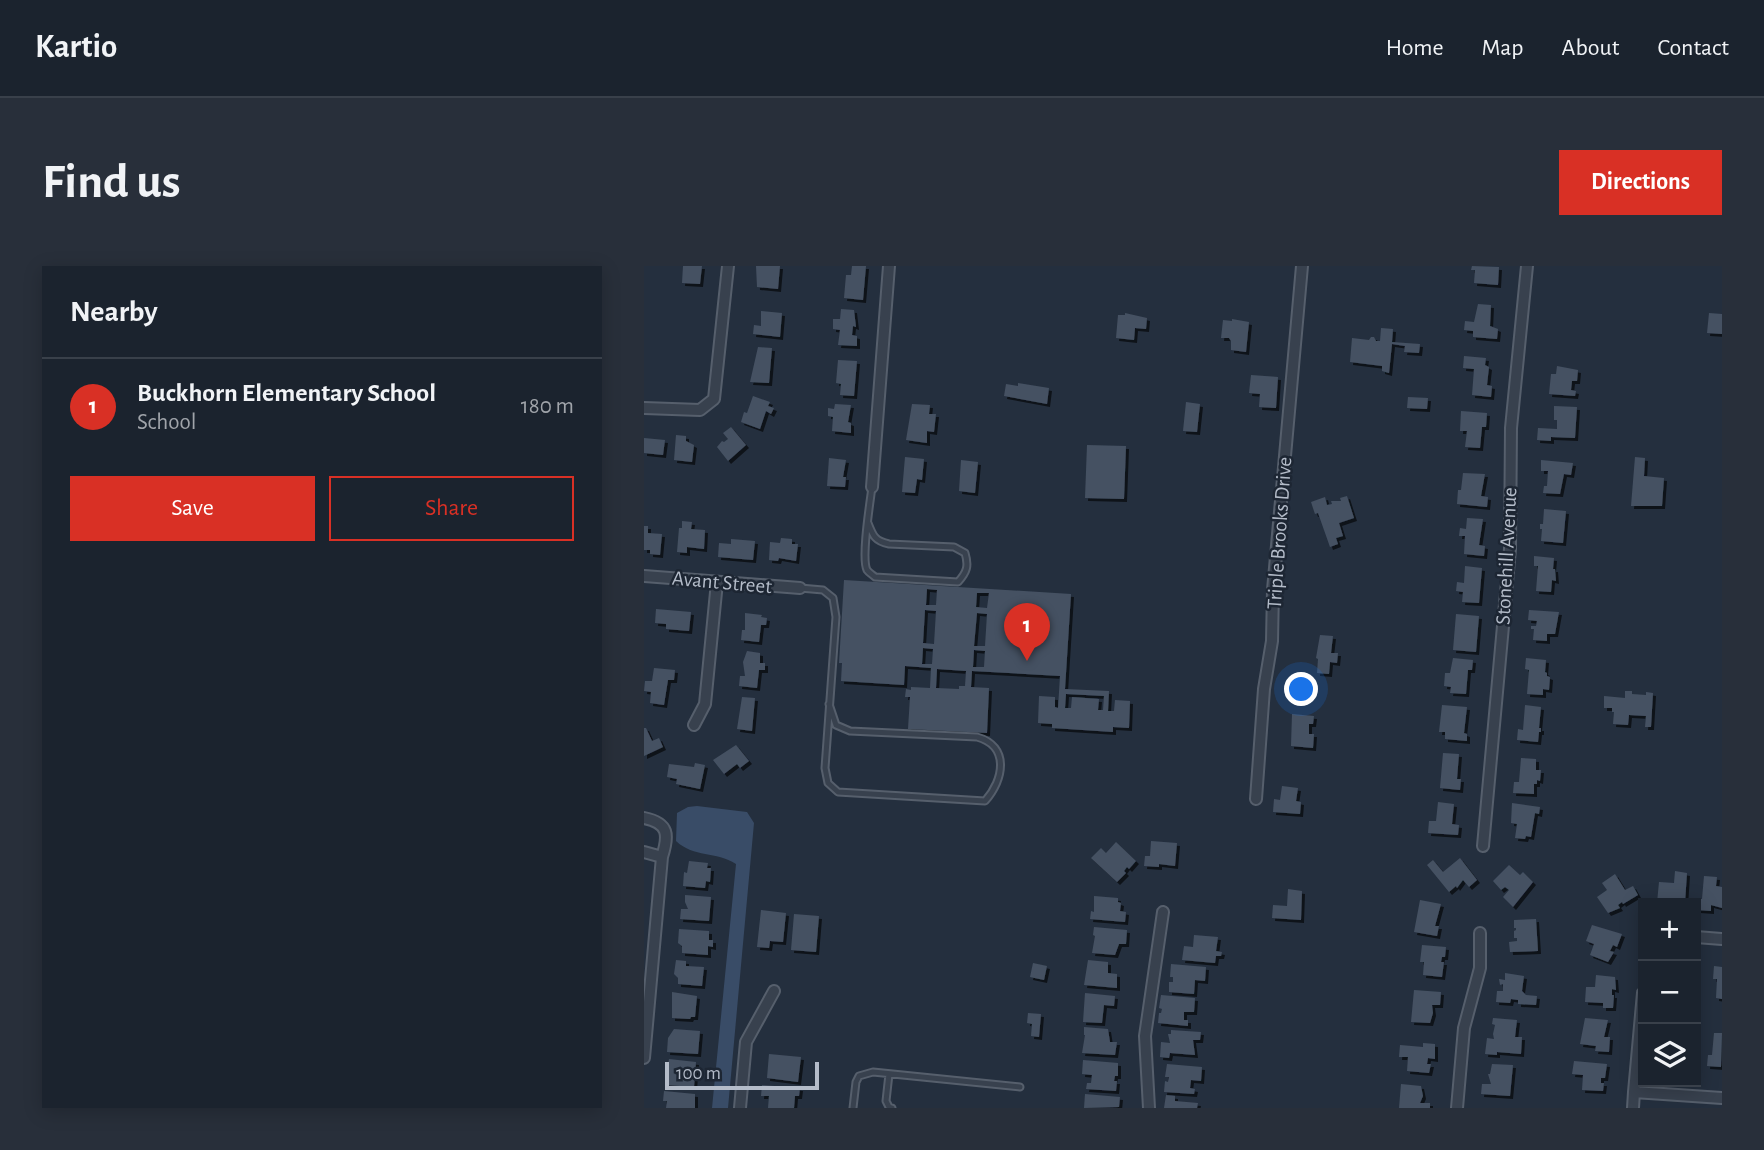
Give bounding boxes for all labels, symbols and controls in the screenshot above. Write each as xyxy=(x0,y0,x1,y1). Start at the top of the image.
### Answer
text: Kartio xyxy=(35,31,117,64)
text: Home xyxy=(1386,36,1444,60)
text: Map xyxy=(1482,36,1524,60)
text: About xyxy=(1562,36,1619,60)
text: Contact xyxy=(1657,36,1729,60)
button: Directions xyxy=(1559,150,1722,215)
text: Find us xyxy=(42,158,181,207)
text: Nearby xyxy=(70,297,158,327)
text: Buckhorn Elementary School xyxy=(137,380,436,406)
text: 1 xyxy=(89,395,97,418)
text: 180 m xyxy=(521,395,574,418)
text: School xyxy=(137,411,196,434)
street label: Triple Brooks Drive xyxy=(1264,456,1295,610)
button: Save xyxy=(70,476,315,541)
button: Share xyxy=(329,476,574,541)
street label: Stonehill Avenue xyxy=(1492,487,1521,625)
street label: Avant Street xyxy=(671,568,773,597)
pin: 1 xyxy=(1004,603,1050,661)
your location xyxy=(1284,672,1318,706)
map controls xyxy=(1638,898,1701,1087)
button: + xyxy=(1638,898,1701,961)
button: − xyxy=(1638,961,1701,1024)
button: layers xyxy=(1638,1024,1701,1087)
scale bar xyxy=(665,1059,819,1091)
text: 100 m xyxy=(676,1064,721,1083)

